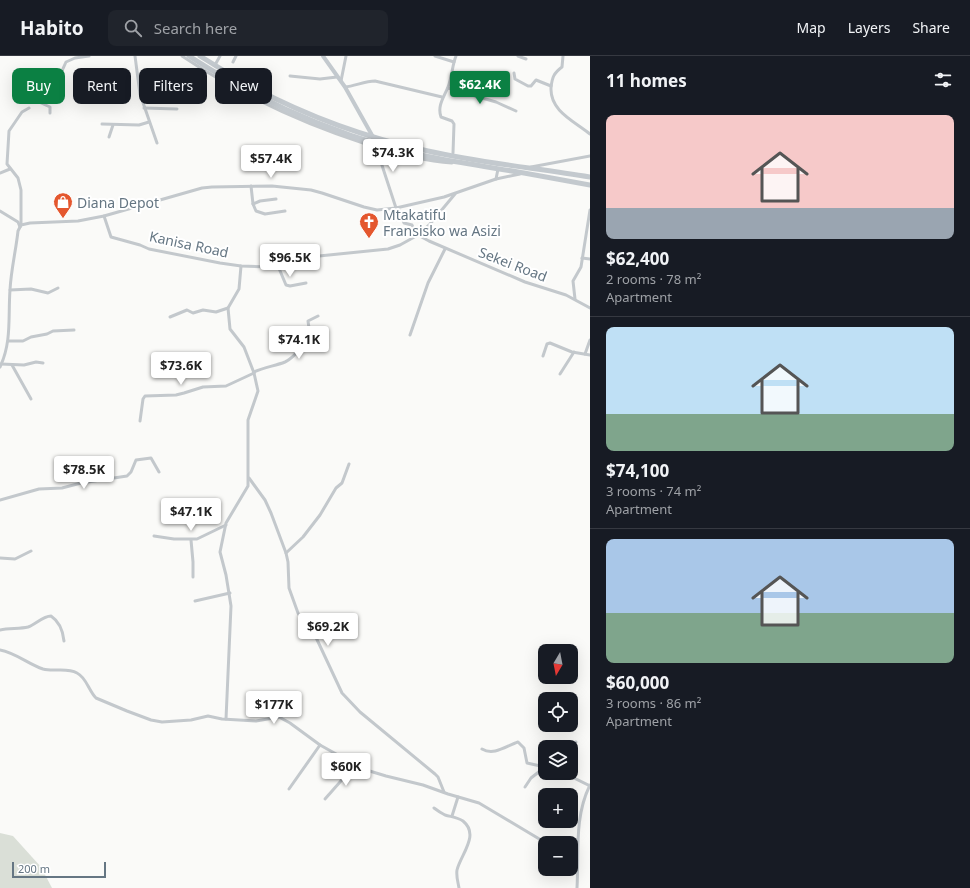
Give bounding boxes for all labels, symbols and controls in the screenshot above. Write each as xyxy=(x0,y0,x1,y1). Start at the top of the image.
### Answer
search box xyxy=(108,10,388,46)
text: Habito xyxy=(20,15,84,41)
icon: search xyxy=(122,17,144,39)
text: Search here xyxy=(154,18,237,38)
text: Map xyxy=(797,18,826,37)
text: Layers xyxy=(848,18,890,37)
text: Share xyxy=(912,18,950,37)
chip: Buy xyxy=(12,68,65,104)
chip: Rent xyxy=(73,68,131,104)
chip: Filters xyxy=(139,68,207,104)
chip: New xyxy=(215,68,272,104)
text: 11 homes xyxy=(606,69,687,92)
icon: filters xyxy=(932,69,954,91)
pin: $62.4K xyxy=(447,71,513,105)
text: $62.4K xyxy=(459,75,501,93)
pin: $74.3K xyxy=(360,139,426,173)
icon: home xyxy=(744,141,816,213)
text: $74.3K xyxy=(372,143,414,161)
pin: $57.4K xyxy=(238,145,304,179)
text: $57.4K xyxy=(250,149,292,167)
shop icon: Diana Depot xyxy=(52,191,74,219)
place label: Diana Depot xyxy=(77,193,159,212)
place label: Mtakatifu Fransisko wa Asizi xyxy=(383,205,501,240)
church icon: Mtakatifu Fransisko wa Asizi xyxy=(358,211,380,239)
street label: Kanisa Road xyxy=(148,226,230,262)
street label: Sekei Road xyxy=(476,242,550,286)
pin: $96.5K xyxy=(257,244,323,278)
text: $62,400 xyxy=(606,247,669,270)
text: $96.5K xyxy=(269,248,311,266)
text: 2 rooms · 78 m² xyxy=(606,270,701,288)
text: Apartment xyxy=(606,288,672,306)
pin: $74.1K xyxy=(266,326,332,360)
text: $74.1K xyxy=(278,330,320,348)
pin: $73.6K xyxy=(148,352,214,386)
icon: home xyxy=(744,353,816,425)
text: $73.6K xyxy=(160,356,202,374)
pin: $78.5K xyxy=(51,456,117,490)
text: $74,100 xyxy=(606,459,669,482)
text: $78.5K xyxy=(63,460,105,478)
text: 3 rooms · 74 m² xyxy=(606,482,701,500)
pin: $47.1K xyxy=(158,498,224,532)
text: Apartment xyxy=(606,500,672,518)
text: $47.1K xyxy=(170,502,212,520)
icon: home xyxy=(744,565,816,637)
pin: $69.2K xyxy=(295,613,361,647)
text: $69.2K xyxy=(307,617,349,635)
north arrow xyxy=(538,644,578,684)
map controls xyxy=(538,644,578,876)
text: $60,000 xyxy=(606,671,669,694)
pin: $177K xyxy=(246,691,302,725)
button: locate xyxy=(538,692,578,732)
text: 3 rooms · 86 m² xyxy=(606,694,701,712)
text: $177K xyxy=(255,695,293,713)
text: Apartment xyxy=(606,712,672,730)
button: layers xyxy=(538,740,578,780)
pin: $60K xyxy=(322,753,370,787)
text: $60K xyxy=(331,757,361,775)
button: + xyxy=(538,788,578,828)
button: − xyxy=(538,836,578,876)
scale bar xyxy=(12,860,106,879)
text: 200 m xyxy=(18,861,50,876)

